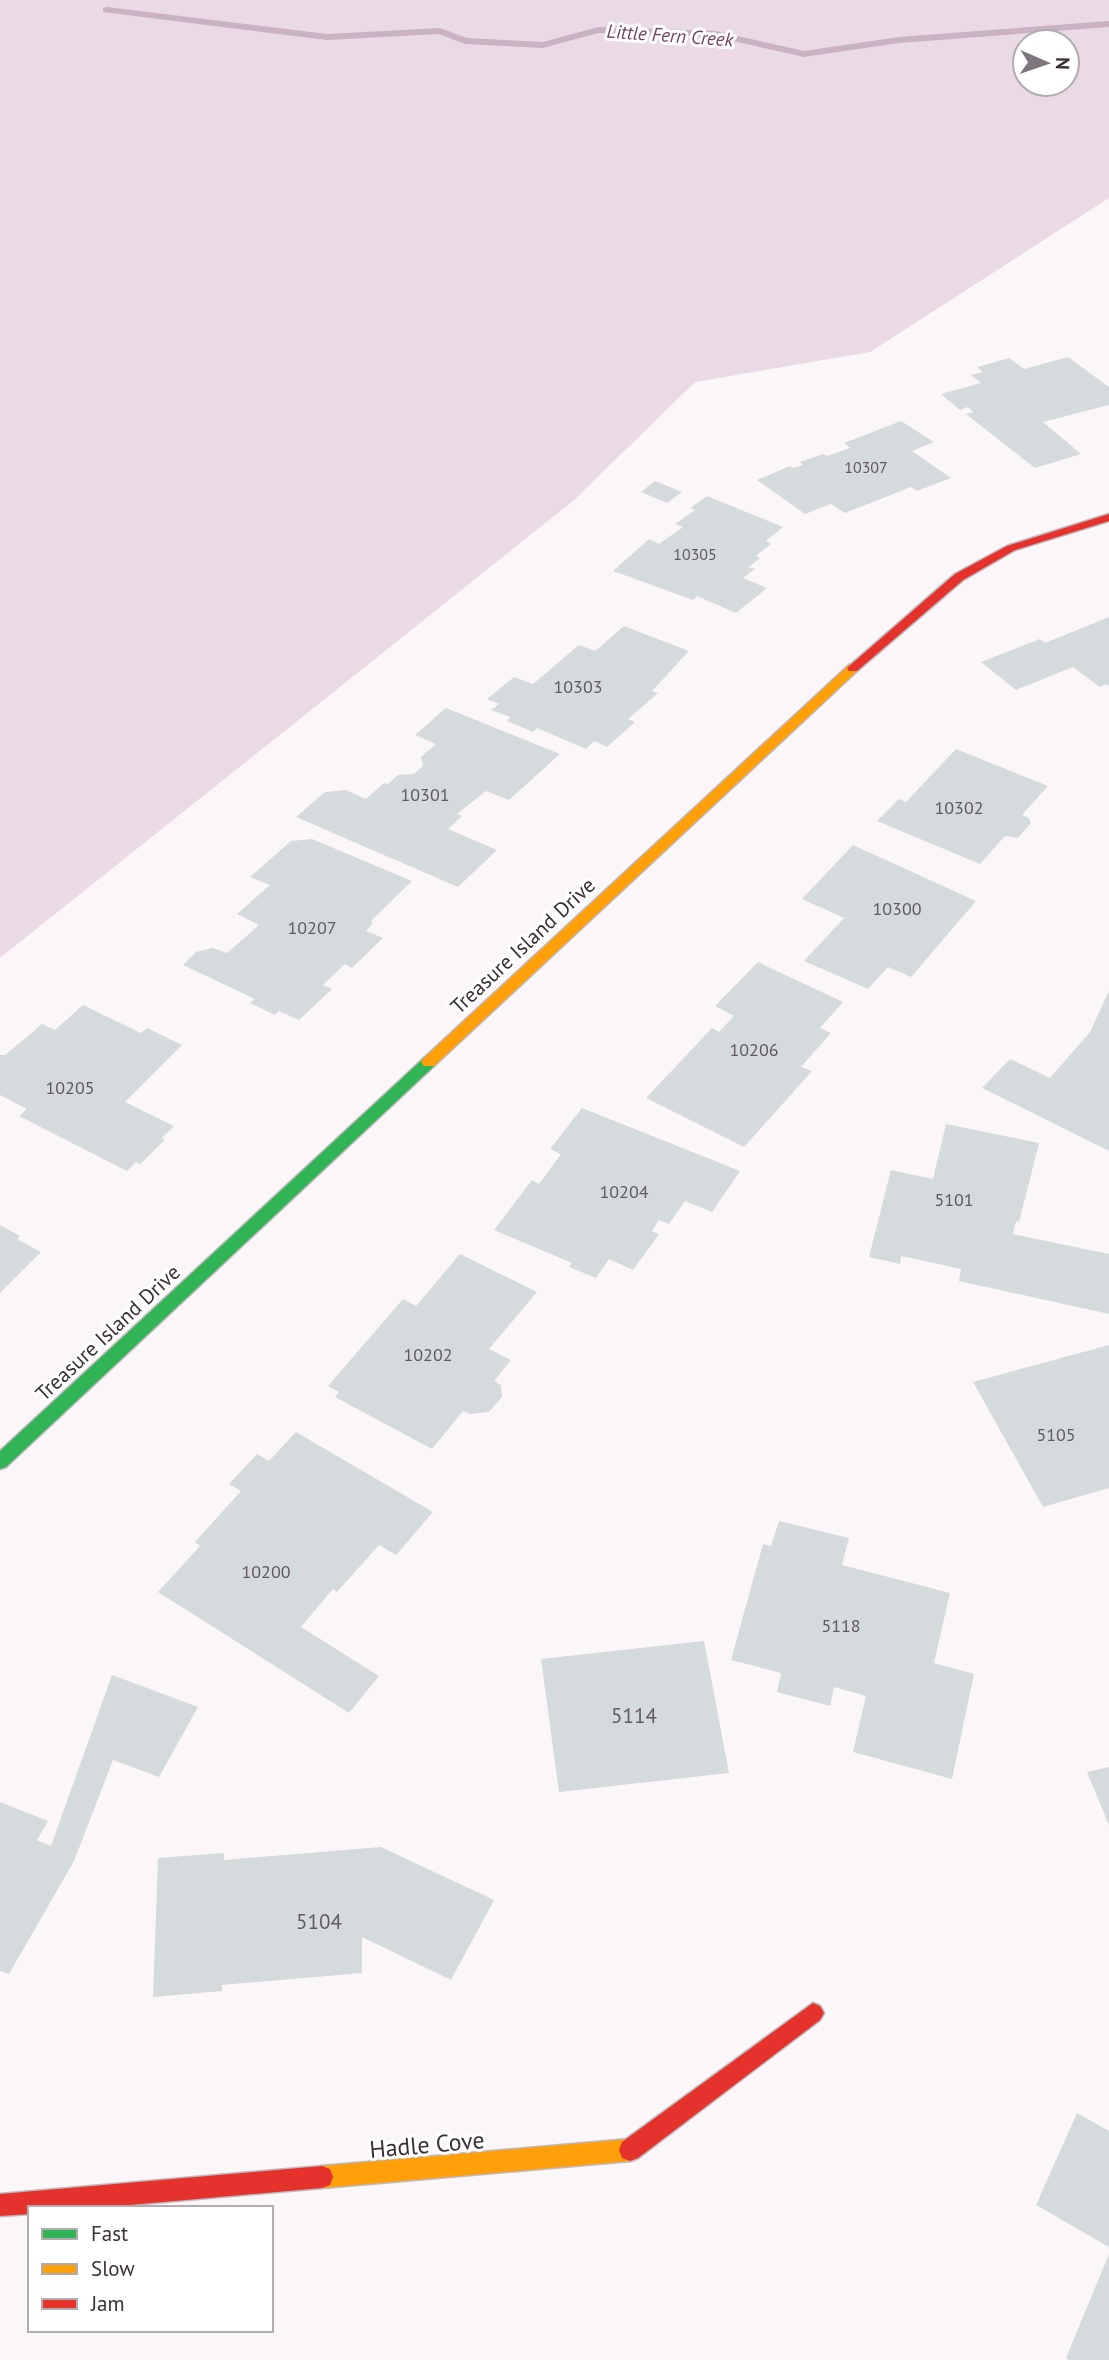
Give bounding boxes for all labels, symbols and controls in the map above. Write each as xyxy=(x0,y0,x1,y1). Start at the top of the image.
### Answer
water label: Little Fern Creek xyxy=(606,19,735,51)
north arrow xyxy=(1011,28,1081,98)
text: N xyxy=(1051,57,1075,70)
house number: 10307 xyxy=(844,457,888,477)
house number: 10305 xyxy=(673,544,717,564)
house number: 10303 xyxy=(553,675,603,698)
house number: 10301 xyxy=(400,783,450,806)
house number: 10302 xyxy=(934,796,984,819)
street label: Treasure Island Drive xyxy=(445,872,601,1020)
house number: 10300 xyxy=(872,897,922,920)
house number: 10207 xyxy=(287,916,337,939)
house number: 10206 xyxy=(729,1038,779,1061)
house number: 10205 xyxy=(45,1076,95,1099)
house number: 10204 xyxy=(599,1180,649,1203)
house number: 5101 xyxy=(934,1188,974,1211)
street label: Treasure Island Drive xyxy=(30,1259,186,1407)
house number: 10202 xyxy=(403,1343,453,1366)
house number: 5105 xyxy=(1036,1423,1076,1446)
house number: 10200 xyxy=(241,1560,291,1583)
house number: 5118 xyxy=(821,1614,861,1637)
house number: 5114 xyxy=(611,1702,657,1729)
house number: 5104 xyxy=(296,1908,342,1935)
street label: Hadle Cove xyxy=(368,2124,486,2165)
legend xyxy=(28,2206,273,2332)
text: Fast xyxy=(91,2220,128,2247)
text: Slow xyxy=(91,2255,135,2282)
text: Jam xyxy=(90,2290,125,2317)

